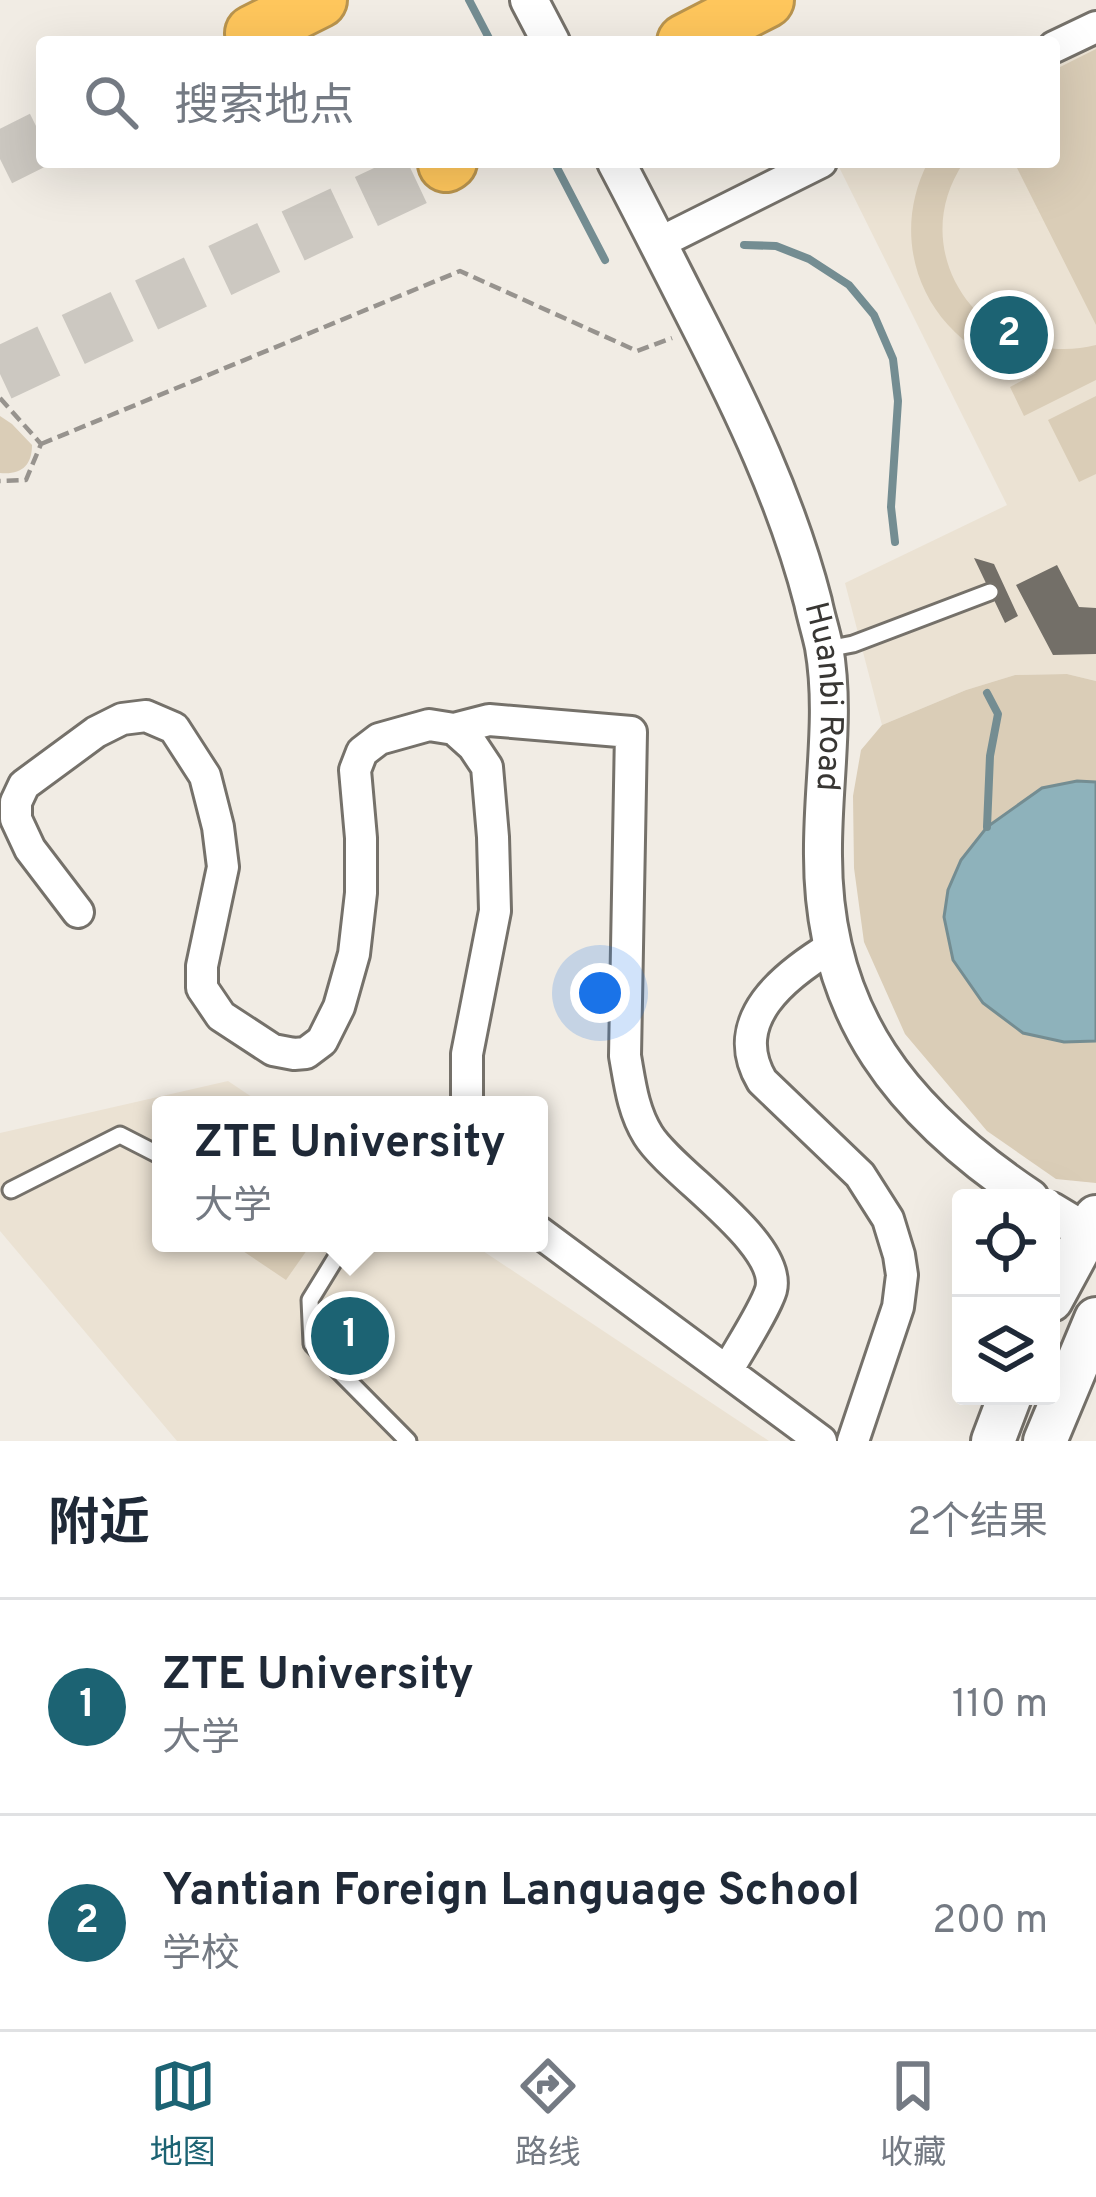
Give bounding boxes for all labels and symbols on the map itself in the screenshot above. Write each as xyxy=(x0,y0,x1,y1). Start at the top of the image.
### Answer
pin: 2 xyxy=(970,290,1048,380)
street label: Huanbi Road xyxy=(793,598,850,792)
your location xyxy=(570,963,630,1023)
pin: 1 xyxy=(311,1291,389,1381)

